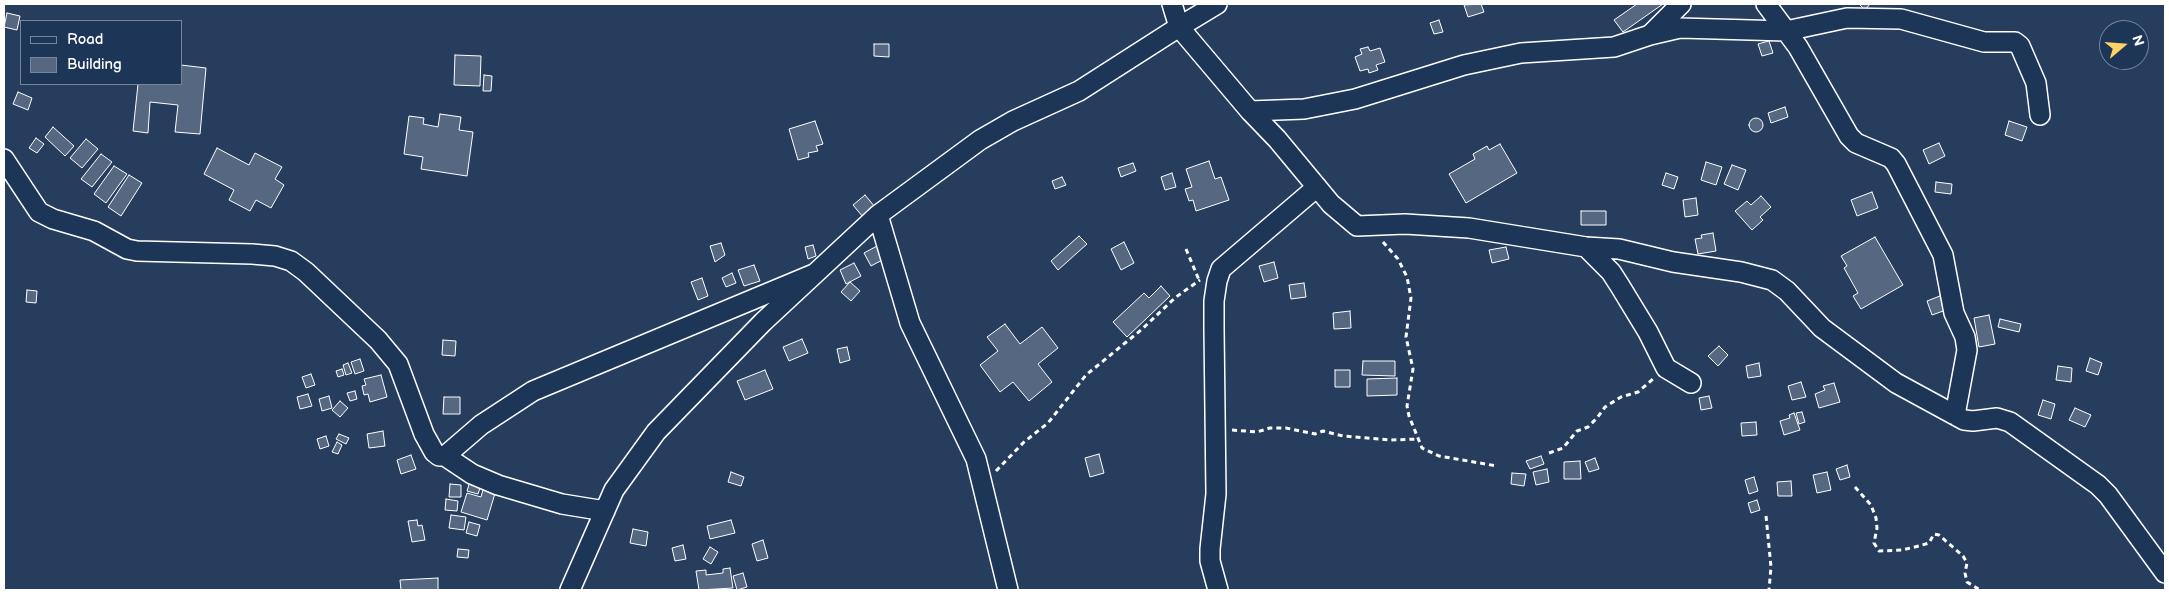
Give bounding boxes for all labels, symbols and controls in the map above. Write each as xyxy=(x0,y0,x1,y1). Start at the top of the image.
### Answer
legend xyxy=(20,20,182,85)
north arrow xyxy=(2099,20,2149,70)
text: Road xyxy=(67,30,103,49)
text: N xyxy=(2128,33,2147,48)
text: Building xyxy=(67,55,122,74)

